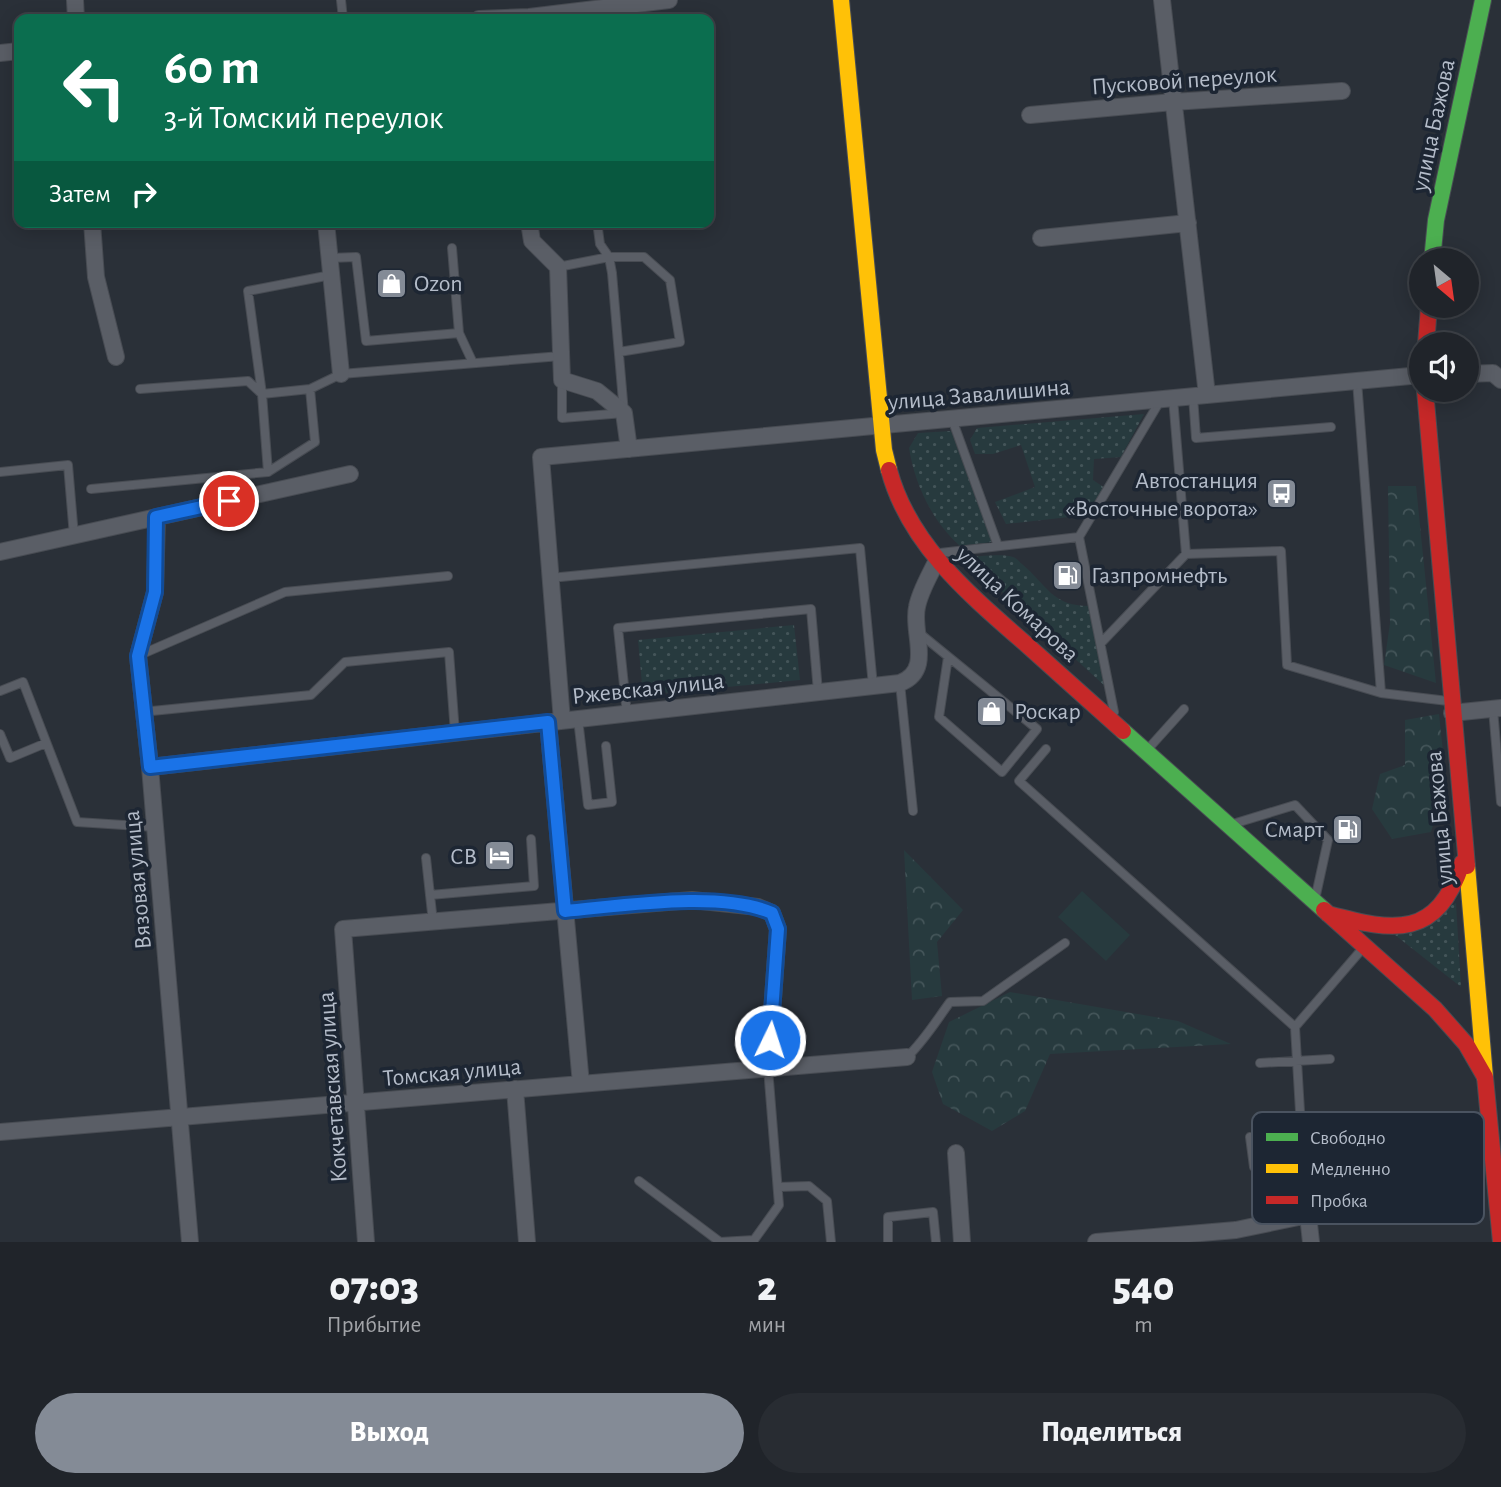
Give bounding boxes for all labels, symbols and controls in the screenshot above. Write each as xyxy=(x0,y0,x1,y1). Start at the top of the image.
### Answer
icon: left xyxy=(49,42,140,133)
text: 60 m xyxy=(164,44,260,93)
street label: улица Бажова xyxy=(1408,57,1460,194)
street label: Пусковой переулок xyxy=(1091,63,1278,99)
text: 3-й Томский переулок xyxy=(164,102,443,134)
icon: right xyxy=(125,175,163,213)
text: Затем xyxy=(49,181,111,207)
north arrow xyxy=(1409,248,1479,318)
map controls xyxy=(1409,248,1479,402)
shop icon: Ozon xyxy=(374,266,408,300)
place label: Ozon xyxy=(414,272,463,296)
button: sound xyxy=(1409,332,1479,402)
street label: улица Завалишина xyxy=(886,375,1071,415)
place label: Автостанция «Восточные ворота» xyxy=(1065,469,1258,521)
pin xyxy=(199,471,259,531)
bus stop icon: Автостанция «Восточные ворота» xyxy=(1264,477,1298,511)
icon: arrive xyxy=(210,482,248,520)
street label: улица Комарова xyxy=(951,542,1083,667)
fuel station icon: Газпромнефть xyxy=(1051,558,1085,592)
place label: Газпромнефть xyxy=(1091,564,1227,588)
street label: Ржевская улица xyxy=(571,669,726,709)
shop icon: Роскар xyxy=(974,694,1008,728)
place label: Роскар xyxy=(1014,700,1081,724)
street label: улица Бажова xyxy=(1422,750,1458,887)
street label: Вязовая улица xyxy=(120,809,156,950)
fuel station icon: Смарт xyxy=(1330,812,1364,846)
place label: Смарт xyxy=(1265,818,1324,842)
hotel icon: СВ xyxy=(483,839,517,873)
place label: СВ xyxy=(450,845,477,869)
street label: Кокчетавская улица xyxy=(314,991,352,1183)
position arrow xyxy=(733,1003,807,1077)
street label: Томская улица xyxy=(382,1055,522,1091)
legend xyxy=(1252,1112,1484,1224)
text: Свободно xyxy=(1310,1129,1386,1148)
text: Медленно xyxy=(1310,1160,1390,1179)
text: Пробка xyxy=(1310,1192,1368,1211)
text: 07:03 xyxy=(329,1266,419,1308)
text: 2 xyxy=(757,1266,777,1308)
text: 540 xyxy=(1113,1266,1174,1308)
text: Прибытие xyxy=(327,1314,421,1337)
text: мин xyxy=(748,1314,786,1337)
text: m xyxy=(1134,1314,1153,1337)
button: Выход xyxy=(35,1393,744,1473)
button: Поделиться xyxy=(758,1393,1466,1473)

